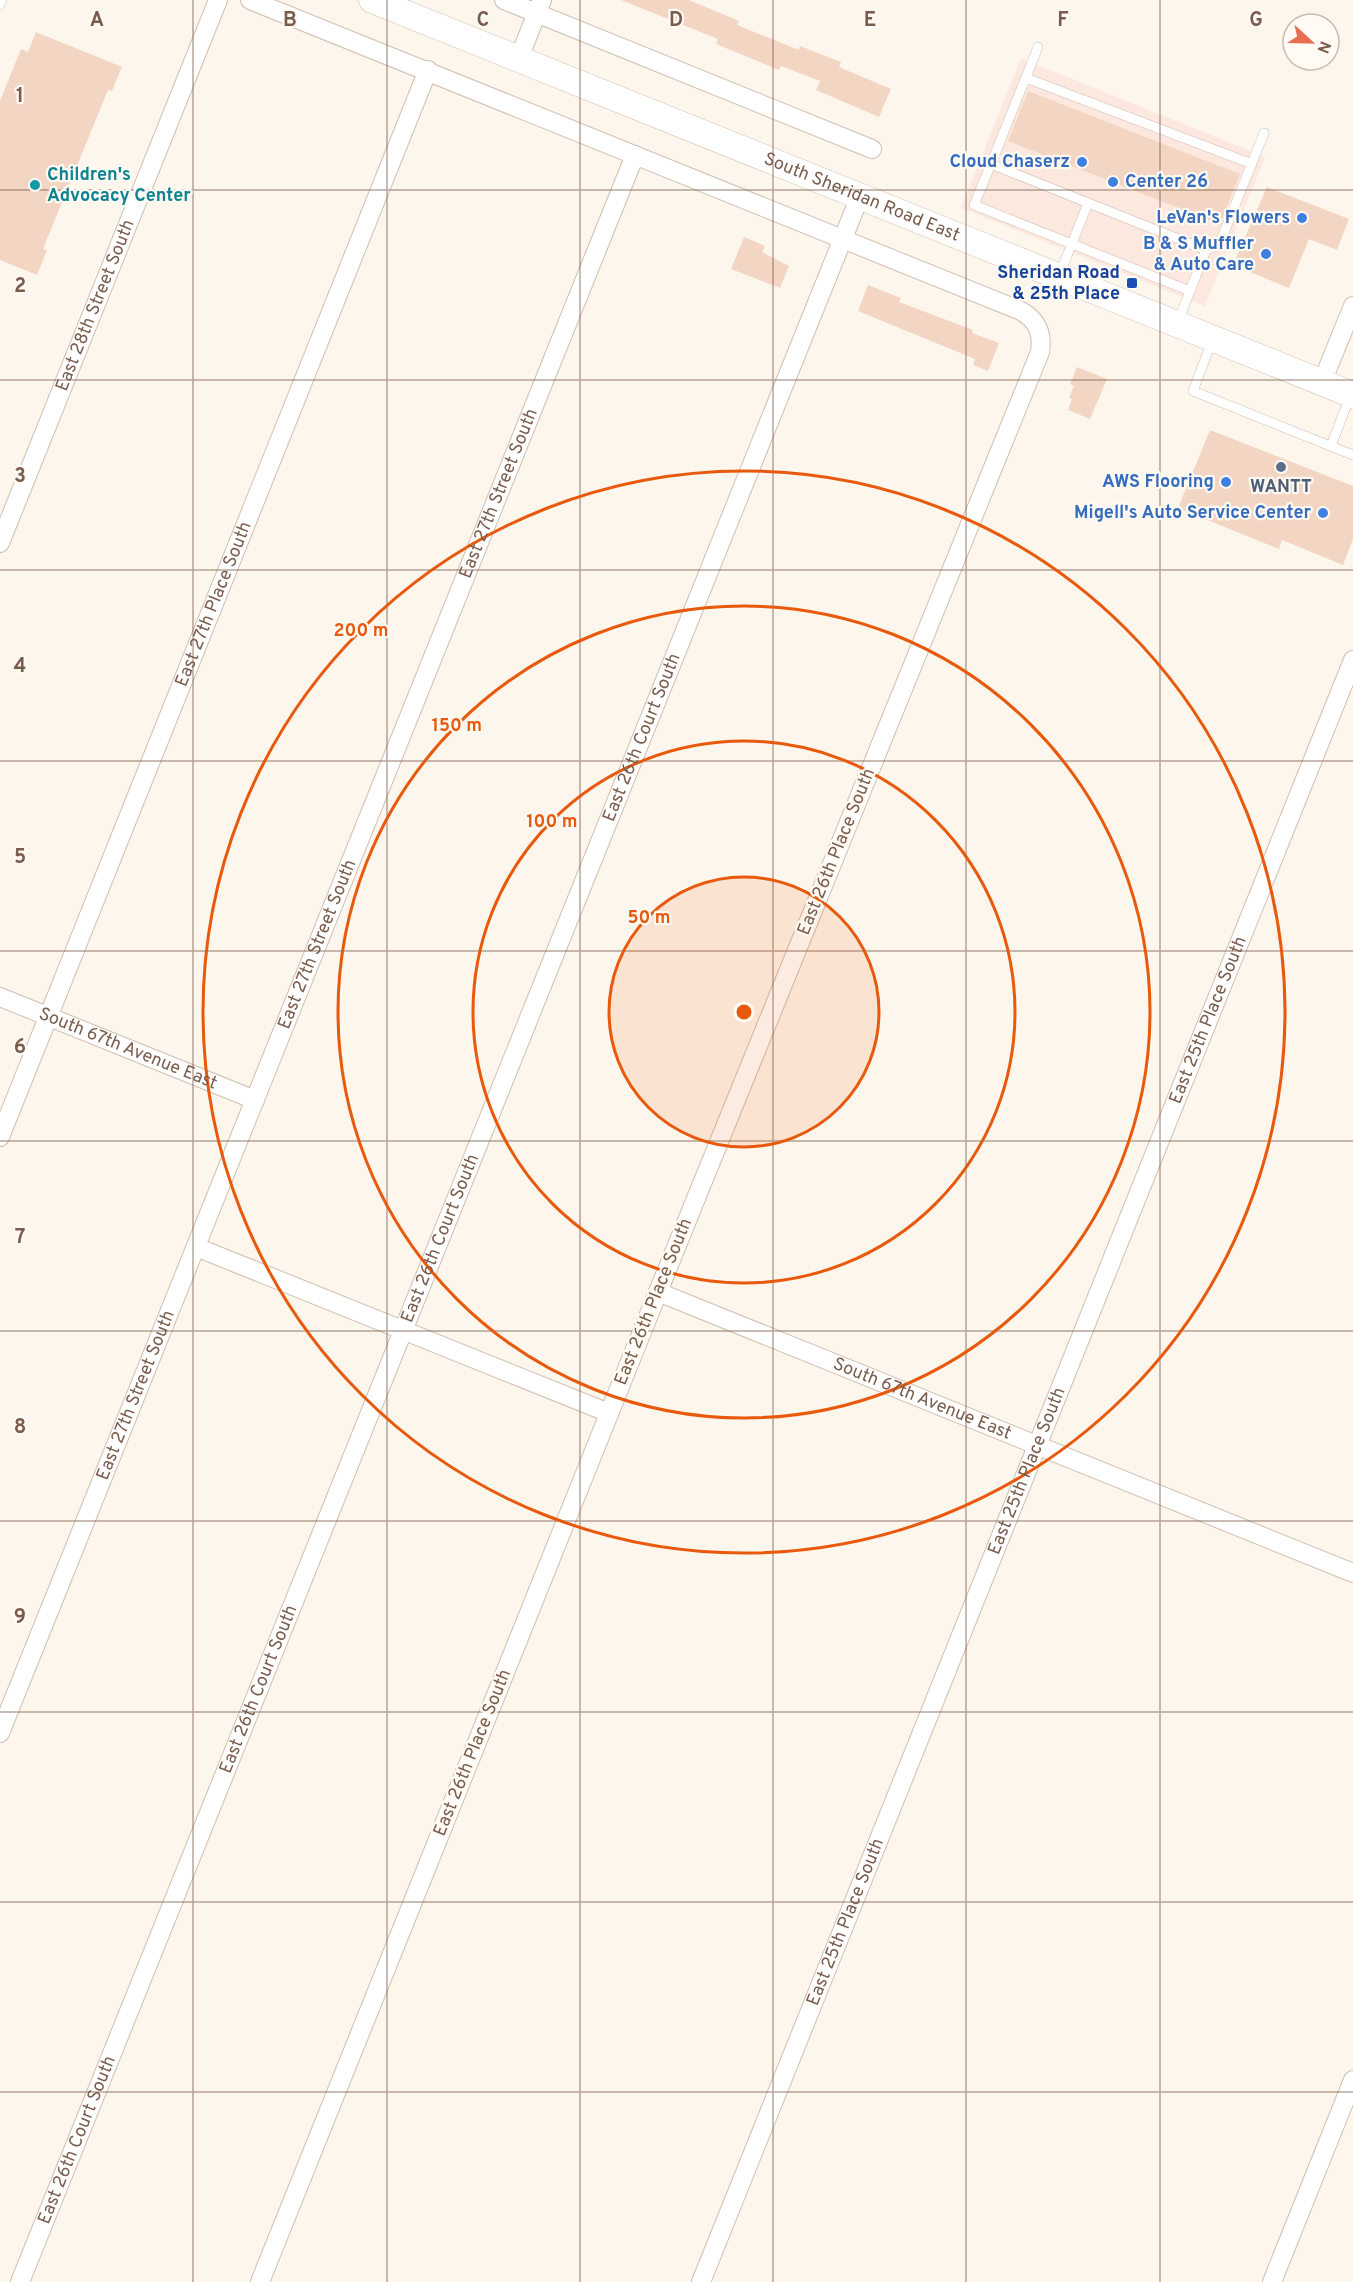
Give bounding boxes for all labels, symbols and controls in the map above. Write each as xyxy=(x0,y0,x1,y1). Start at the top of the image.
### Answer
text: A xyxy=(90,8,104,34)
text: B xyxy=(283,8,297,34)
text: C xyxy=(477,8,489,34)
text: D xyxy=(669,8,683,34)
text: E xyxy=(864,8,876,34)
text: F xyxy=(1057,8,1069,34)
text: G xyxy=(1249,8,1263,34)
north arrow xyxy=(1281,12,1341,72)
text: N xyxy=(1312,38,1334,56)
text: 1 xyxy=(16,84,24,110)
street label: South Sheridan Road East xyxy=(760,147,963,247)
place label: Cloud Chaserz xyxy=(950,151,1070,174)
marker: Cloud Chaserz xyxy=(1075,155,1089,169)
place label: Children's Advocacy Center xyxy=(47,164,191,208)
place label: Center 26 xyxy=(1125,171,1208,194)
marker: Center 26 xyxy=(1106,175,1120,189)
marker: Children's Advocacy Center xyxy=(28,178,42,192)
place label: LeVan's Flowers xyxy=(1156,207,1290,230)
marker: LeVan's Flowers xyxy=(1295,211,1309,225)
street label: East 28th Street South xyxy=(51,216,140,395)
place label: B & S Muffler & Auto Care xyxy=(1143,233,1255,277)
marker: B & S Muffler & Auto Care xyxy=(1259,247,1273,261)
place label: Sheridan Road & 25th Place xyxy=(997,262,1120,306)
text: 2 xyxy=(14,274,26,300)
marker: Sheridan Road & 25th Place xyxy=(1125,276,1139,290)
street label: East 27th Street South xyxy=(454,405,543,582)
marker: WANTT xyxy=(1274,460,1288,474)
text: 3 xyxy=(14,464,26,490)
place label: AWS Flooring xyxy=(1102,471,1214,494)
marker: AWS Flooring xyxy=(1219,475,1233,489)
place label: WANTT xyxy=(1250,476,1312,499)
place label: Migell's Auto Service Center xyxy=(1074,502,1311,525)
marker: Migell's Auto Service Center xyxy=(1316,506,1330,520)
street label: East 27th Place South xyxy=(170,518,257,690)
text: 200 m xyxy=(333,620,389,643)
street label: East 26th Court South xyxy=(598,650,686,825)
text: 4 xyxy=(14,654,26,680)
text: 150 m xyxy=(432,715,482,738)
street label: East 26th Place South xyxy=(793,765,881,939)
text: 100 m xyxy=(526,811,578,834)
text: 5 xyxy=(14,845,26,871)
street label: East 27th Street South xyxy=(273,856,362,1033)
text: 50 m xyxy=(627,907,671,930)
street label: East 25th Place South xyxy=(1164,933,1252,1107)
street label: South 67th Avenue East xyxy=(35,1002,221,1095)
centre of rings xyxy=(734,1002,754,1022)
text: 6 xyxy=(14,1035,26,1061)
street label: East 26th Court South xyxy=(396,1151,484,1326)
street label: East 26th Place South xyxy=(610,1215,698,1389)
text: 7 xyxy=(15,1225,25,1251)
street label: East 27th Street South xyxy=(91,1307,180,1484)
street label: South 67th Avenue East xyxy=(830,1352,1015,1445)
street label: East 25th Place South xyxy=(983,1384,1071,1558)
text: 8 xyxy=(14,1415,26,1441)
street label: East 26th Court South xyxy=(214,1602,303,1777)
text: 9 xyxy=(14,1605,26,1631)
street label: East 26th Place South xyxy=(429,1666,517,1840)
street label: East 25th Place South xyxy=(802,1835,890,2009)
street label: East 26th Court South xyxy=(33,2052,121,2228)

